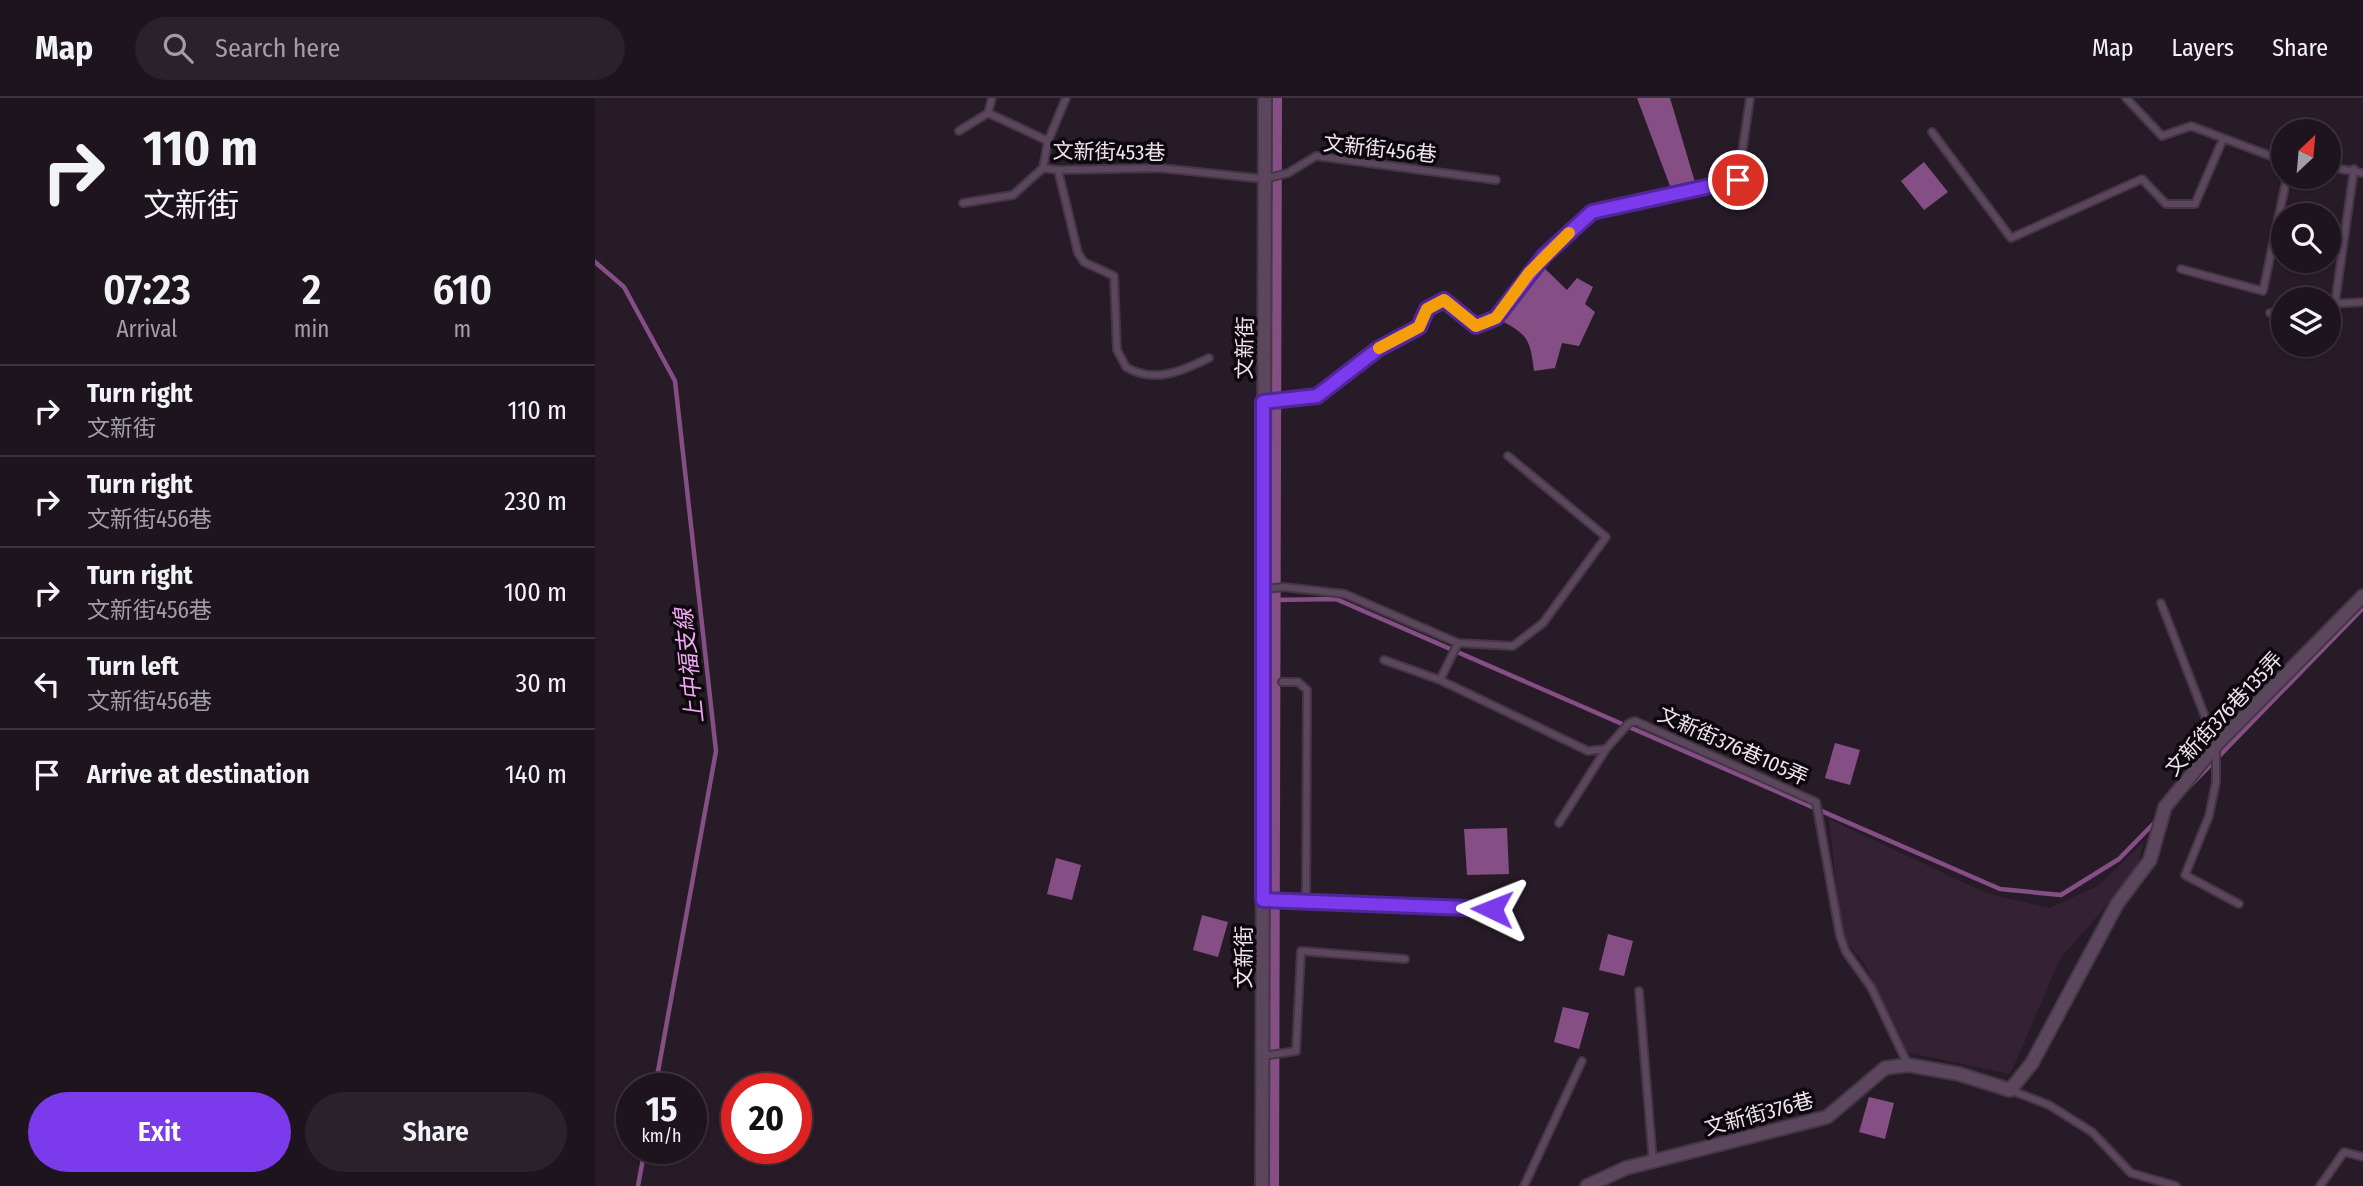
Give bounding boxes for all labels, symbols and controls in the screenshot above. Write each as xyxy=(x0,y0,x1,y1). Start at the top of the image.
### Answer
search box xyxy=(135,17,625,80)
text: Map xyxy=(35,28,93,68)
icon: search xyxy=(159,29,197,67)
text: Search here xyxy=(215,33,340,64)
text: Map xyxy=(2092,34,2134,62)
text: Layers xyxy=(2172,34,2234,62)
text: Share xyxy=(2272,34,2328,62)
text: 110 m xyxy=(143,119,258,178)
north arrow xyxy=(2271,119,2341,189)
map controls xyxy=(2271,119,2341,357)
icon: right xyxy=(28,126,119,217)
street label: 文新街456巷 xyxy=(1322,130,1438,168)
street label: 文新街453巷 xyxy=(1052,138,1166,166)
pin xyxy=(1708,150,1768,210)
icon: arrive xyxy=(1719,161,1757,199)
text: 文新街 xyxy=(143,186,239,224)
button: search xyxy=(2271,203,2341,273)
text: 07:23 xyxy=(103,265,191,315)
text: 2 xyxy=(302,265,321,315)
text: 610 xyxy=(432,265,492,315)
button: layers xyxy=(2271,287,2341,357)
text: Arrival xyxy=(116,315,177,343)
text: min xyxy=(294,315,329,343)
text: m xyxy=(453,315,471,343)
street label: 文新街 xyxy=(1231,316,1259,380)
text: Turn right xyxy=(87,378,193,409)
icon: right xyxy=(28,392,66,430)
text: 110 m xyxy=(507,395,567,426)
text: 文新街 xyxy=(87,414,156,442)
text: Turn right xyxy=(87,469,193,500)
icon: right xyxy=(28,483,66,521)
text: 230 m xyxy=(504,486,567,517)
text: 文新街456巷 xyxy=(87,505,212,533)
text: Turn right xyxy=(87,560,193,591)
icon: right xyxy=(28,574,66,612)
text: 100 m xyxy=(504,577,567,608)
text: 文新街456巷 xyxy=(87,596,212,624)
water label: 上中福支線 xyxy=(669,604,709,725)
street label: 文新街376巷135弄 xyxy=(2160,647,2288,781)
text: Turn left xyxy=(87,651,179,682)
icon: left xyxy=(28,665,66,703)
text: 30 m xyxy=(516,668,567,699)
text: 文新街456巷 xyxy=(87,687,212,715)
street label: 文新街376巷105弄 xyxy=(1654,701,1812,791)
icon: arrive xyxy=(28,756,66,794)
text: Arrive at destination xyxy=(87,759,310,790)
text: 140 m xyxy=(505,759,567,790)
position arrow xyxy=(1455,872,1529,946)
street label: 文新街 xyxy=(1231,926,1257,989)
speed limit sign: 20 xyxy=(721,1073,812,1164)
street label: 文新街376巷 xyxy=(1702,1087,1816,1141)
text: 15 xyxy=(645,1088,677,1130)
button: Exit xyxy=(28,1092,291,1172)
button: Share xyxy=(305,1092,567,1172)
text: km/h xyxy=(641,1125,682,1147)

